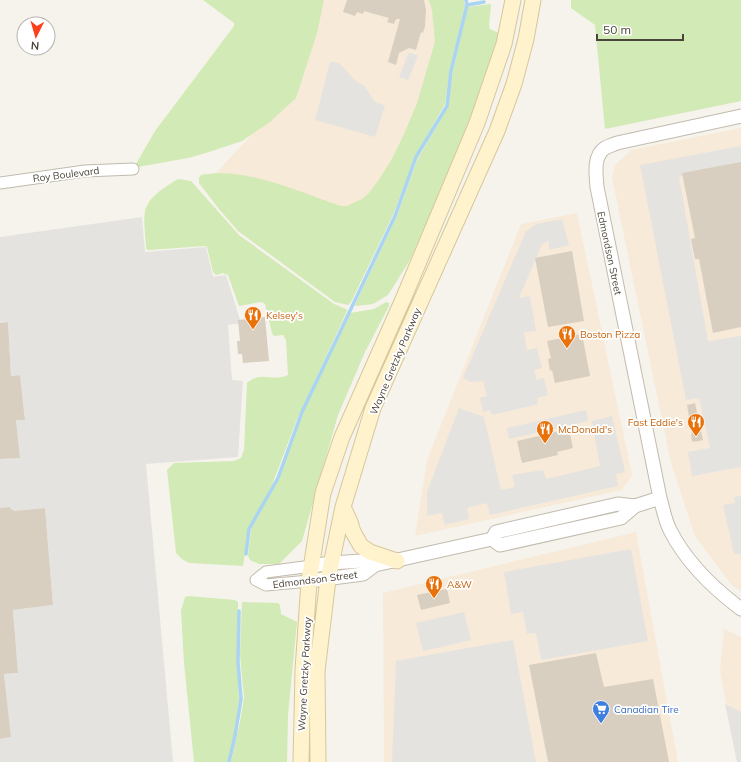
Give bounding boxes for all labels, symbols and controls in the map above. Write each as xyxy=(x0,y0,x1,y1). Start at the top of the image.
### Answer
north arrow xyxy=(16,16,56,56)
scale bar xyxy=(597,16,683,42)
text: 50 m xyxy=(603,22,631,37)
text: N xyxy=(30,39,40,53)
street label: Roy Boulevard xyxy=(32,164,100,185)
street label: Edmondson Street xyxy=(594,210,625,297)
restaurant icon: Kelsey's xyxy=(243,305,263,330)
street label: Wayne Gretzky Parkway xyxy=(367,305,424,416)
place label: Kelsey's xyxy=(266,309,303,322)
restaurant icon: Boston Pizza xyxy=(557,324,577,349)
place label: Boston Pizza xyxy=(580,328,640,341)
restaurant icon: Fast Eddie's xyxy=(686,412,706,437)
place label: Fast Eddie's xyxy=(628,416,683,429)
restaurant icon: McDonald's xyxy=(535,419,555,444)
place label: McDonald's xyxy=(558,423,612,436)
street label: Edmondson Street xyxy=(272,568,359,591)
restaurant icon: A&W xyxy=(424,574,444,599)
place label: A&W xyxy=(447,578,472,591)
street label: Wayne Gretzky Parkway xyxy=(295,616,314,731)
supermarket icon: Canadian Tire xyxy=(591,699,611,724)
place label: Canadian Tire xyxy=(614,703,679,716)

